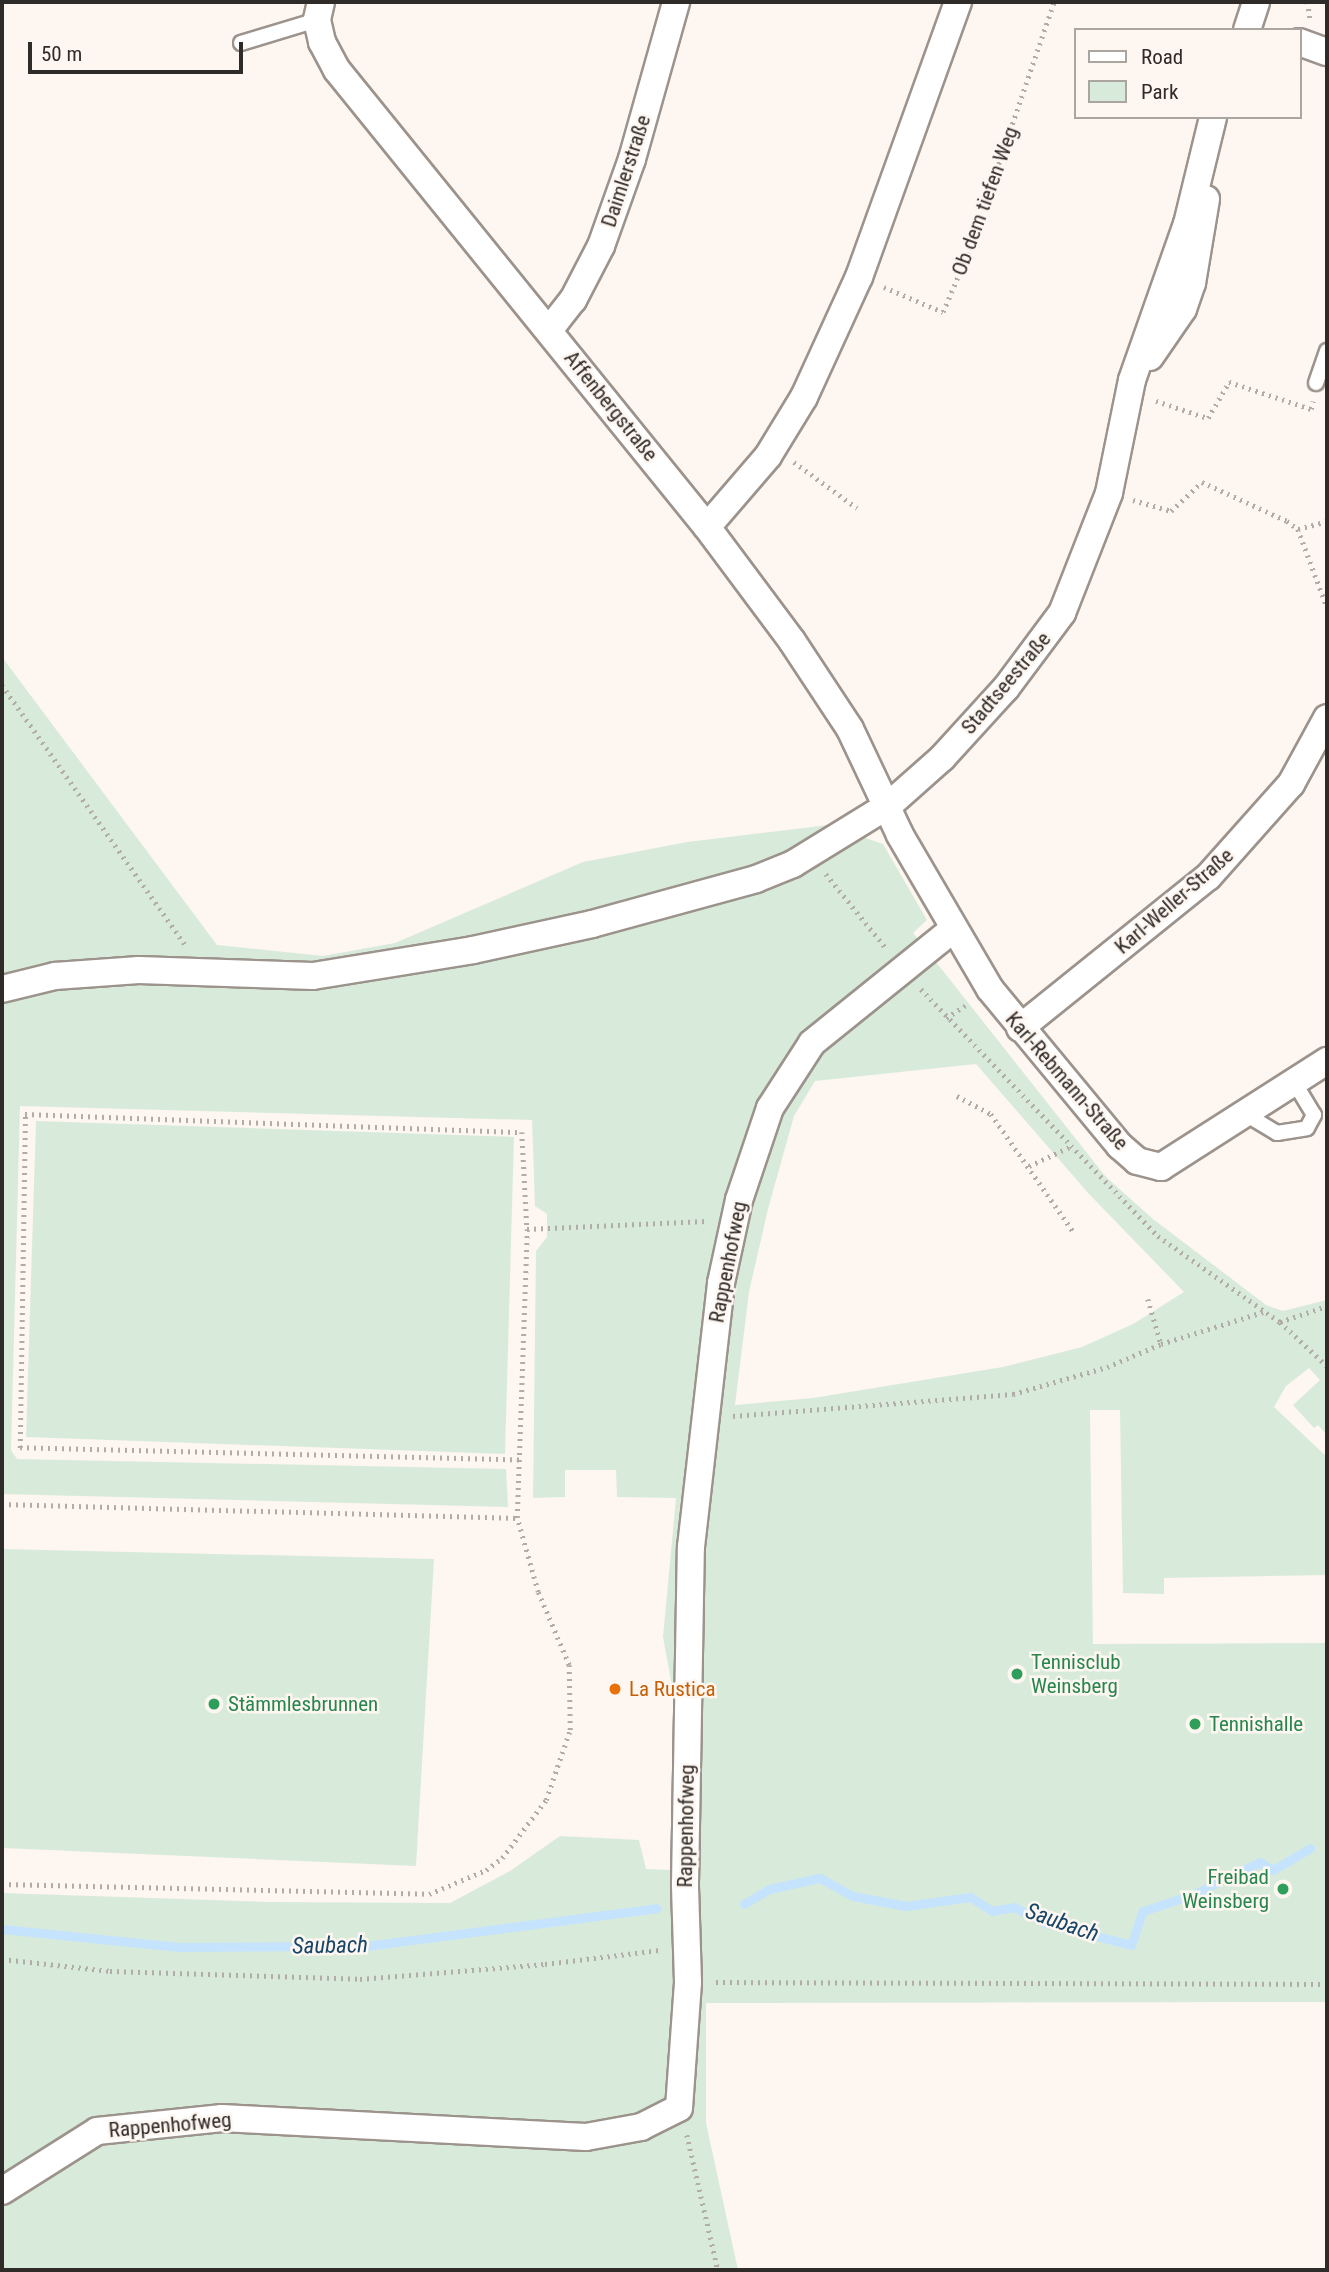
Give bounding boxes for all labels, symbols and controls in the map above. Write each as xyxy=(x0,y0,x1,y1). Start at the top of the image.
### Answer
scale bar xyxy=(32,28,247,72)
legend xyxy=(1074,28,1301,119)
text: 50 m xyxy=(41,42,82,66)
text: Road xyxy=(1141,45,1183,69)
text: Park xyxy=(1141,80,1178,104)
street label: Daimlerstraße xyxy=(596,112,656,230)
street label: Ob dem tiefen Weg xyxy=(946,123,1024,279)
street label: Affenbergstraße xyxy=(559,346,663,466)
street label: Stadtseestraße xyxy=(956,627,1056,739)
street label: Karl-Weller-Straße xyxy=(1110,843,1238,959)
street label: Karl-Rebmann-Straße xyxy=(1000,1007,1134,1155)
street label: Rappenhofweg xyxy=(704,1199,752,1325)
place label: Tennisclub Weinsberg xyxy=(1031,1649,1121,1699)
marker: Tennisclub Weinsberg xyxy=(1009,1666,1025,1682)
place label: La Rustica xyxy=(629,1676,716,1702)
marker: La Rustica xyxy=(607,1681,623,1697)
place label: Stämmlesbrunnen xyxy=(228,1691,378,1717)
marker: Stämmlesbrunnen xyxy=(206,1696,222,1712)
place label: Tennishalle xyxy=(1209,1711,1303,1737)
marker: Tennishalle xyxy=(1187,1716,1203,1732)
street label: Rappenhofweg xyxy=(672,1764,700,1888)
place label: Freibad Weinsberg xyxy=(1182,1864,1269,1914)
marker: Freibad Weinsberg xyxy=(1275,1881,1291,1897)
water label: Saubach xyxy=(1022,1898,1102,1948)
water label: Saubach xyxy=(292,1932,368,1960)
street label: Rappenhofweg xyxy=(108,2107,232,2143)

